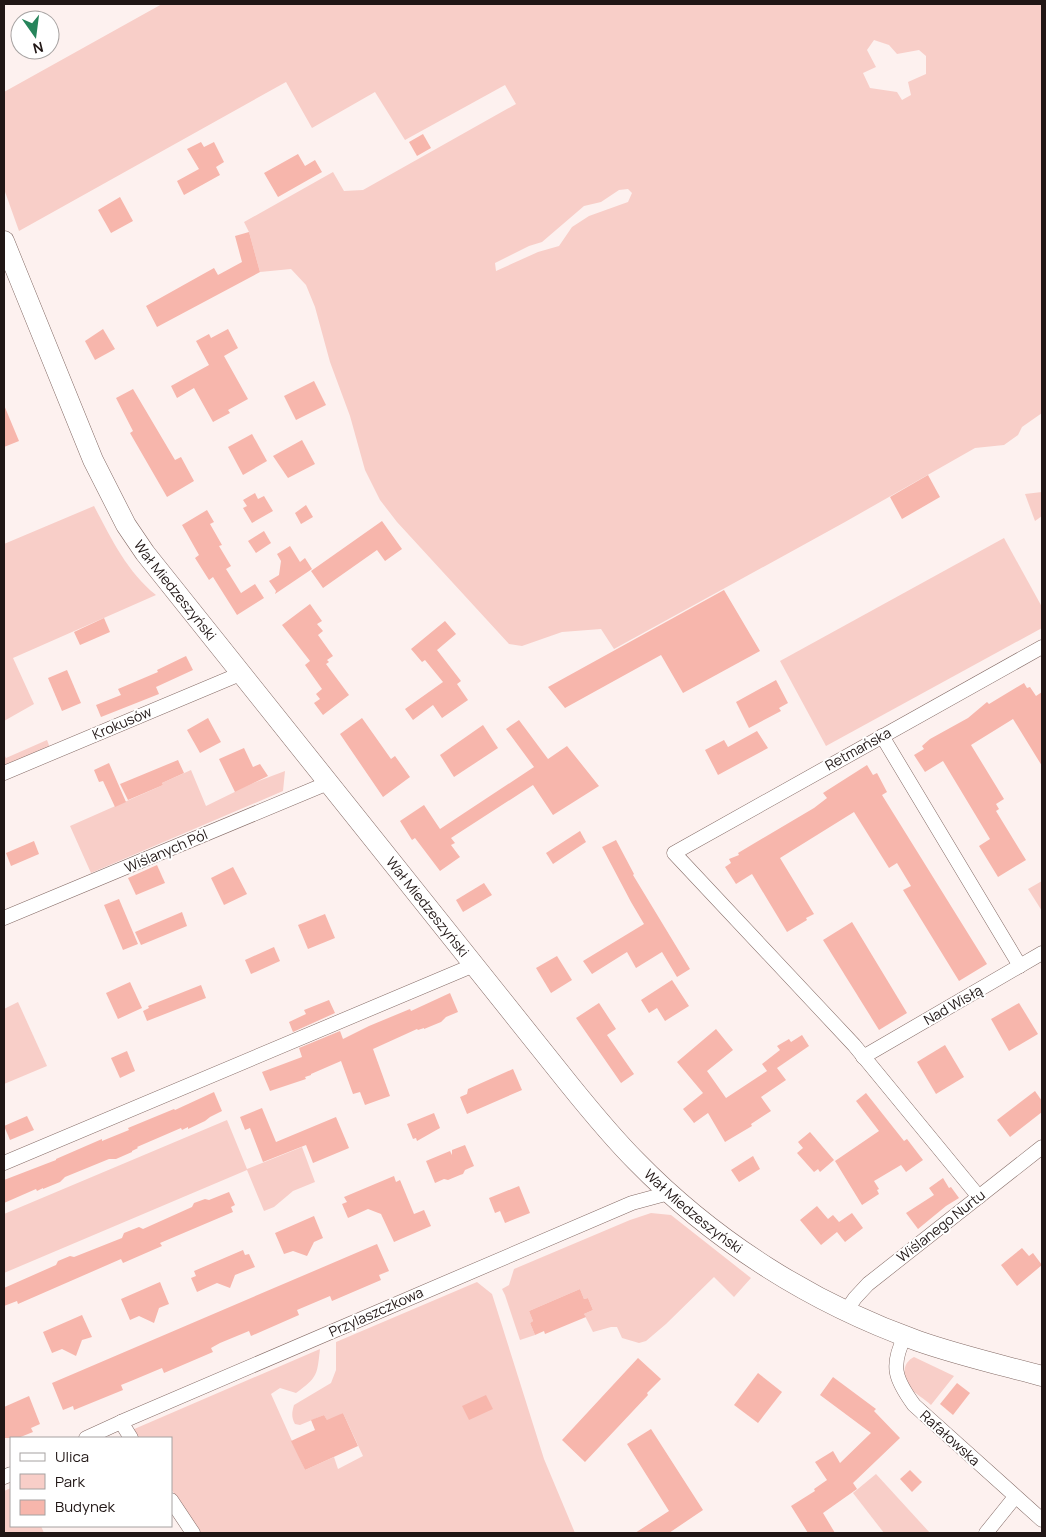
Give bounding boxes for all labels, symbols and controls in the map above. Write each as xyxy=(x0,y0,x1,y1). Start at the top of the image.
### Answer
north arrow xyxy=(10,10,60,60)
text: N xyxy=(31,38,45,59)
street label: Wał Miedzeszyński xyxy=(130,536,221,644)
street label: Krokusów xyxy=(89,701,155,744)
street label: Retmańska xyxy=(821,723,894,774)
street label: Wiślanych Pól xyxy=(121,825,210,877)
street label: Wał Miedzeszyński xyxy=(382,853,474,960)
street label: Nad Wisłą xyxy=(920,980,985,1029)
street label: Wał Miedzeszyński xyxy=(640,1164,747,1257)
street label: Wiślanego Nurtu xyxy=(893,1185,989,1266)
street label: Przylaszczkowa xyxy=(326,1282,426,1341)
street label: Rafałowska xyxy=(916,1406,984,1470)
legend xyxy=(10,1437,172,1527)
text: Ulica xyxy=(55,1446,89,1467)
text: Park xyxy=(55,1471,85,1492)
text: Budynek xyxy=(55,1496,116,1517)

